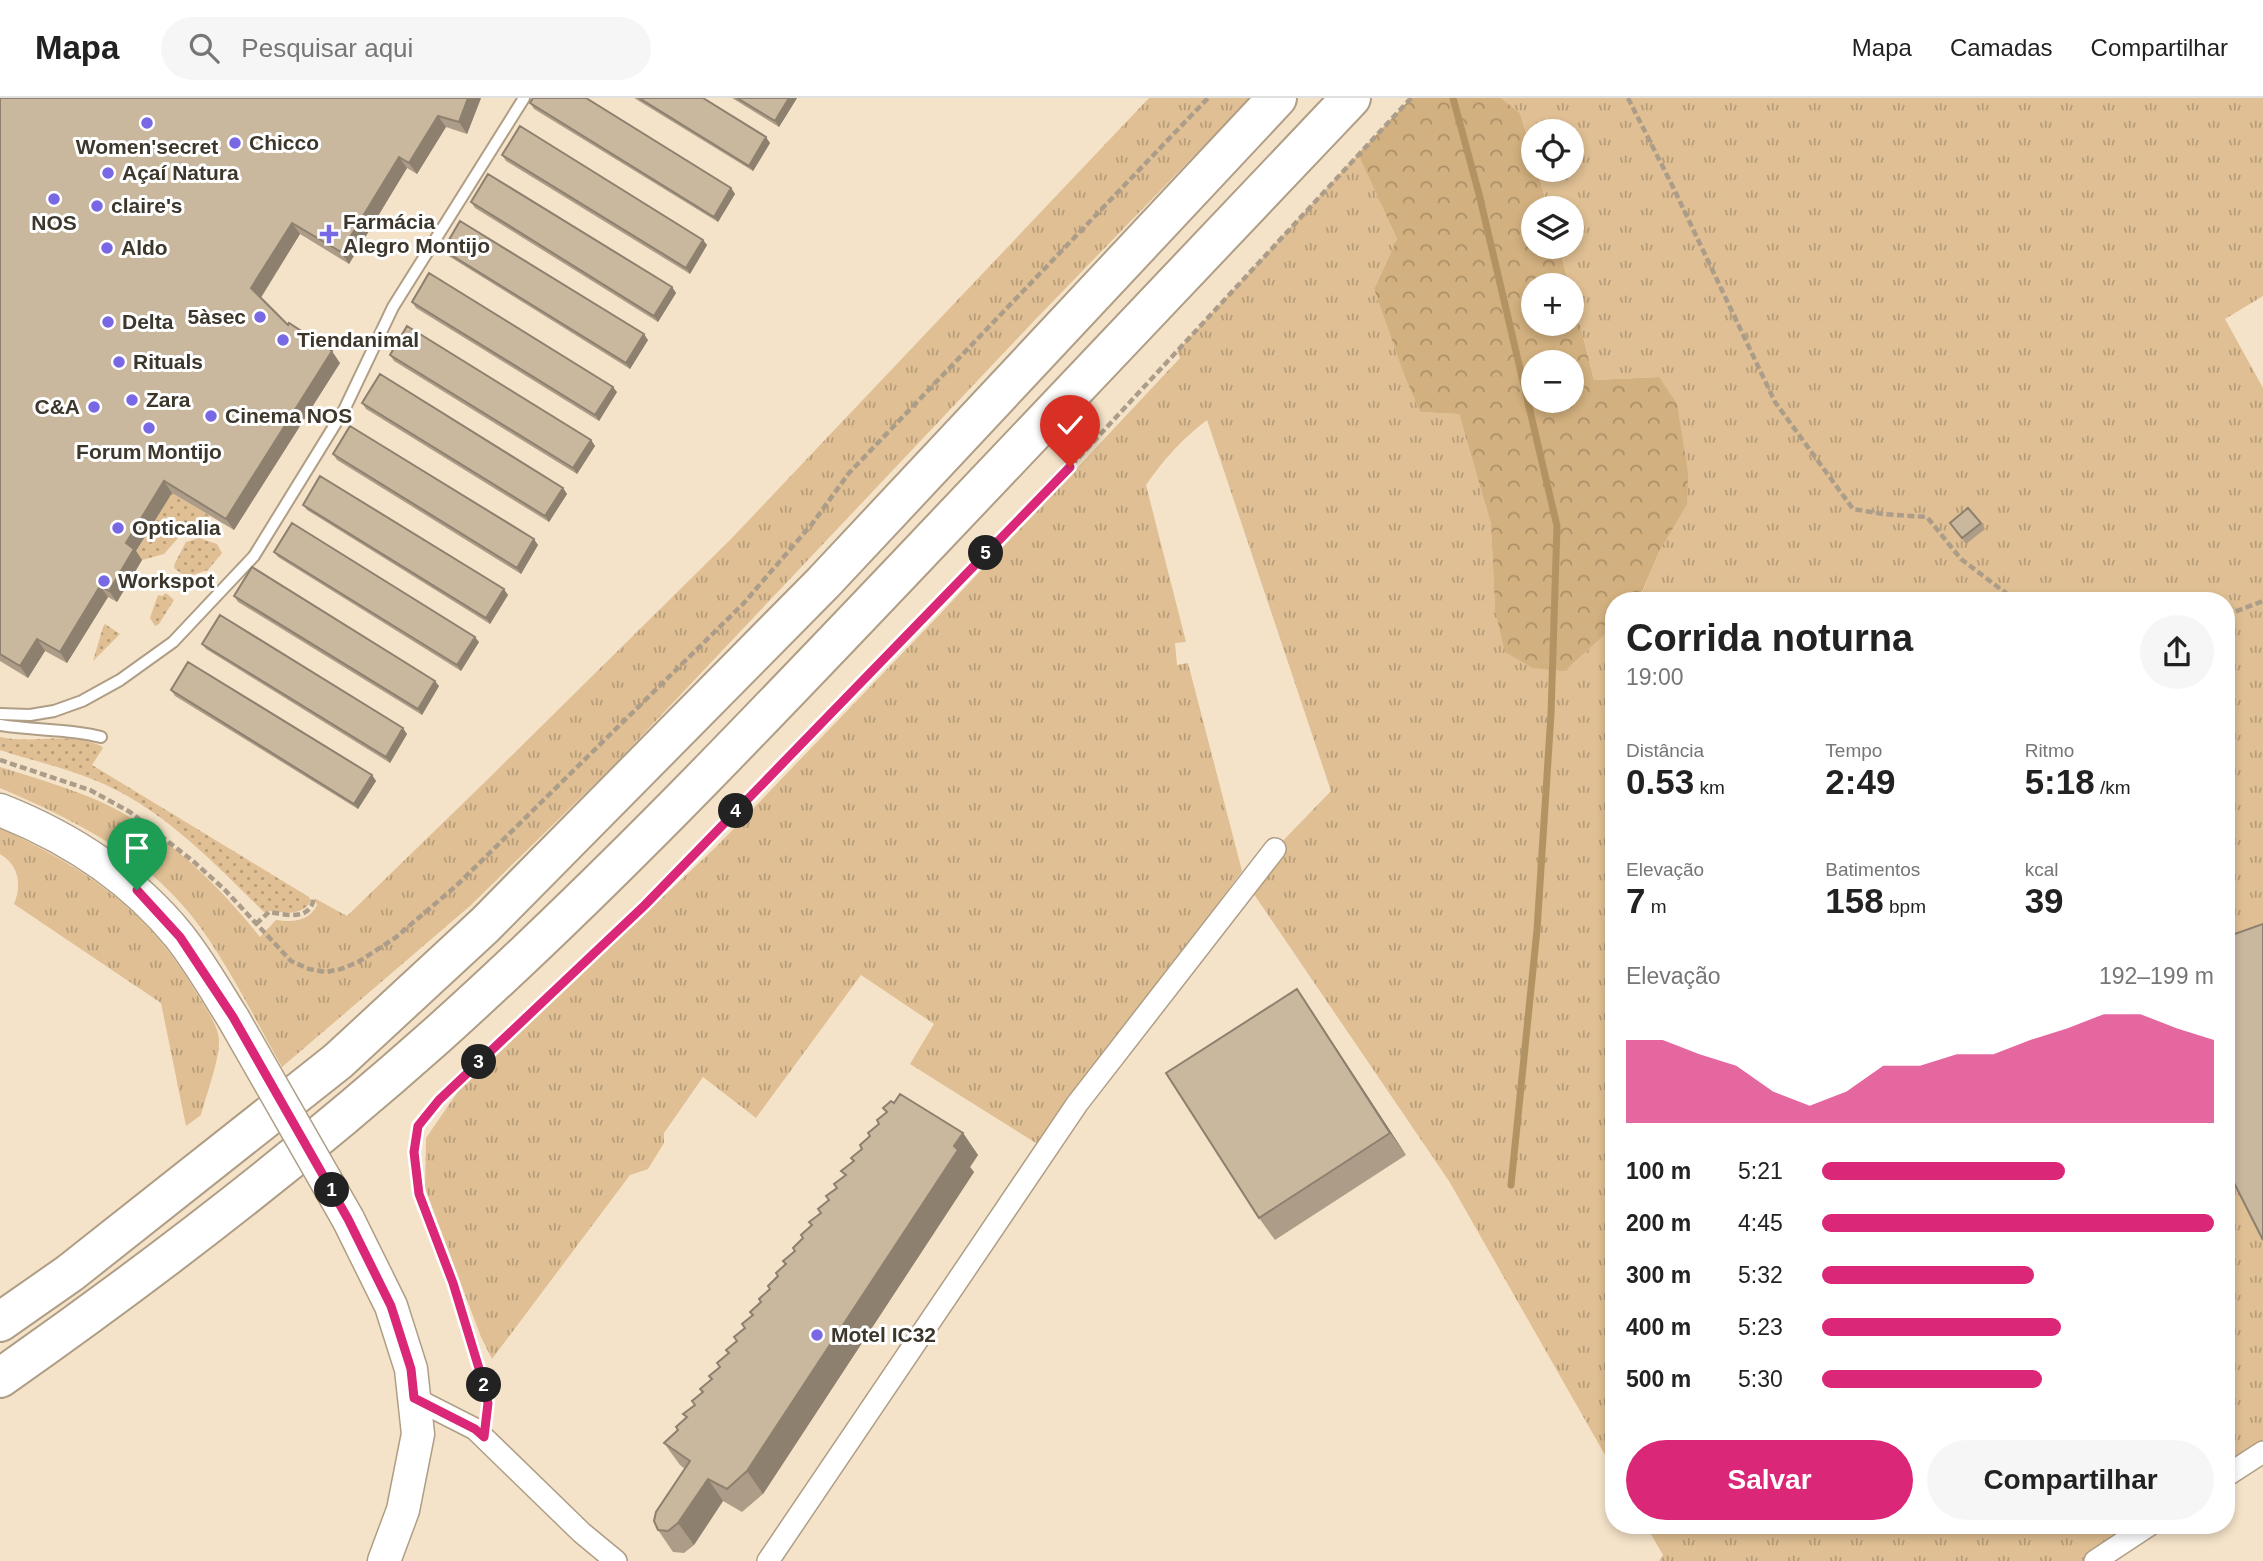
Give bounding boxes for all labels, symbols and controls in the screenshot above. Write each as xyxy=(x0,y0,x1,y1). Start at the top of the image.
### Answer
search box xyxy=(161,17,651,80)
text: Mapa xyxy=(35,29,119,66)
icon: search xyxy=(185,29,223,67)
text: Pesquisar aqui xyxy=(241,33,413,63)
text: Mapa xyxy=(1852,34,1912,61)
text: Camadas xyxy=(1950,34,2053,61)
text: Compartilhar xyxy=(2091,34,2228,61)
marker: Women'secret xyxy=(139,115,155,131)
map controls xyxy=(1521,119,1584,413)
button: locate xyxy=(1521,119,1584,182)
place label: Chicco xyxy=(249,131,319,154)
place label: Women'secret xyxy=(76,135,218,158)
marker: Chicco xyxy=(227,135,243,151)
place label: Açaí Natura xyxy=(122,161,239,184)
marker: Açaí Natura xyxy=(100,165,116,181)
marker: NOS xyxy=(46,191,62,207)
place label: claire's xyxy=(111,194,183,217)
button: layers xyxy=(1521,196,1584,259)
marker: claire's xyxy=(89,198,105,214)
place label: Farmácia Alegro Montijo xyxy=(343,210,490,257)
place label: NOS xyxy=(31,211,77,234)
marker: Farmácia Alegro Montijo xyxy=(321,226,337,242)
place label: Aldo xyxy=(121,236,168,259)
marker: Aldo xyxy=(99,240,115,256)
button: + xyxy=(1521,273,1584,336)
place label: 5àsec xyxy=(188,305,246,328)
marker: 5àsec xyxy=(252,309,268,325)
place label: Delta xyxy=(122,310,174,333)
marker: Delta xyxy=(100,314,116,330)
place label: Tiendanimal xyxy=(297,328,419,351)
marker: Tiendanimal xyxy=(275,332,291,348)
place label: Rituals xyxy=(133,350,203,373)
button: − xyxy=(1521,350,1584,413)
marker: Rituals xyxy=(111,354,127,370)
place label: Zara xyxy=(146,388,191,411)
marker: Zara xyxy=(124,392,140,408)
place label: C&A xyxy=(35,395,80,418)
pin xyxy=(1040,395,1100,467)
marker: C&A xyxy=(86,399,102,415)
place label: Cinema NOS xyxy=(225,404,352,427)
icon: check xyxy=(1051,406,1089,444)
marker: Cinema NOS xyxy=(203,408,219,424)
marker: Forum Montijo xyxy=(141,420,157,436)
place label: Forum Montijo xyxy=(76,440,222,463)
place label: Opticalia xyxy=(132,516,221,539)
marker: Opticalia xyxy=(110,520,126,536)
pin: 5 xyxy=(968,536,1004,570)
text: 5 xyxy=(980,542,991,563)
place label: Workspot xyxy=(118,569,214,592)
marker: Workspot xyxy=(96,573,112,589)
button: share xyxy=(2140,615,2214,689)
text: Corrida noturna xyxy=(1626,617,1913,659)
text: 19:00 xyxy=(1626,664,1684,690)
text: Distância xyxy=(1626,740,1704,761)
text: Tempo xyxy=(1825,740,1882,761)
text: Ritmo xyxy=(2025,740,2074,761)
text: 0.53 xyxy=(1626,762,1694,801)
text: 2:49 xyxy=(1825,762,1895,801)
text: 5:18 xyxy=(2025,762,2095,801)
text: km xyxy=(1694,777,1725,798)
text: /km xyxy=(2095,777,2131,798)
pin: 4 xyxy=(718,794,754,828)
text: 4 xyxy=(730,800,741,821)
pin xyxy=(107,818,167,890)
icon: arrive xyxy=(118,829,156,867)
text: Elevação xyxy=(1626,859,1704,880)
text: Batimentos xyxy=(1825,859,1920,880)
text: kcal xyxy=(2025,859,2058,880)
text: 7 xyxy=(1626,881,1645,920)
text: 158 xyxy=(1825,881,1884,920)
text: 39 xyxy=(2025,881,2064,920)
text: m xyxy=(1645,896,1667,917)
text: bpm xyxy=(1884,896,1926,917)
text: Elevação xyxy=(1626,963,1721,989)
text: 192–199 m xyxy=(2099,963,2214,989)
pin: 3 xyxy=(462,1044,496,1080)
text: 3 xyxy=(473,1051,484,1072)
text: 100 m xyxy=(1626,1158,1691,1184)
text: 5:21 xyxy=(1738,1158,1783,1184)
pin: 1 xyxy=(314,1172,350,1208)
text: 1 xyxy=(326,1179,337,1200)
text: 200 m xyxy=(1626,1210,1691,1236)
text: 4:45 xyxy=(1738,1210,1783,1236)
text: 300 m xyxy=(1626,1262,1691,1288)
text: 5:32 xyxy=(1738,1262,1783,1288)
text: 400 m xyxy=(1626,1314,1691,1340)
text: 5:23 xyxy=(1738,1314,1783,1340)
place label: Motel IC32 xyxy=(831,1323,936,1346)
marker: Motel IC32 xyxy=(809,1327,825,1343)
text: 500 m xyxy=(1626,1366,1691,1392)
text: 5:30 xyxy=(1738,1366,1783,1392)
pin: 2 xyxy=(466,1368,502,1402)
text: 2 xyxy=(478,1374,489,1395)
button: Salvar xyxy=(1626,1440,1913,1520)
button: Compartilhar xyxy=(1927,1440,2214,1520)

